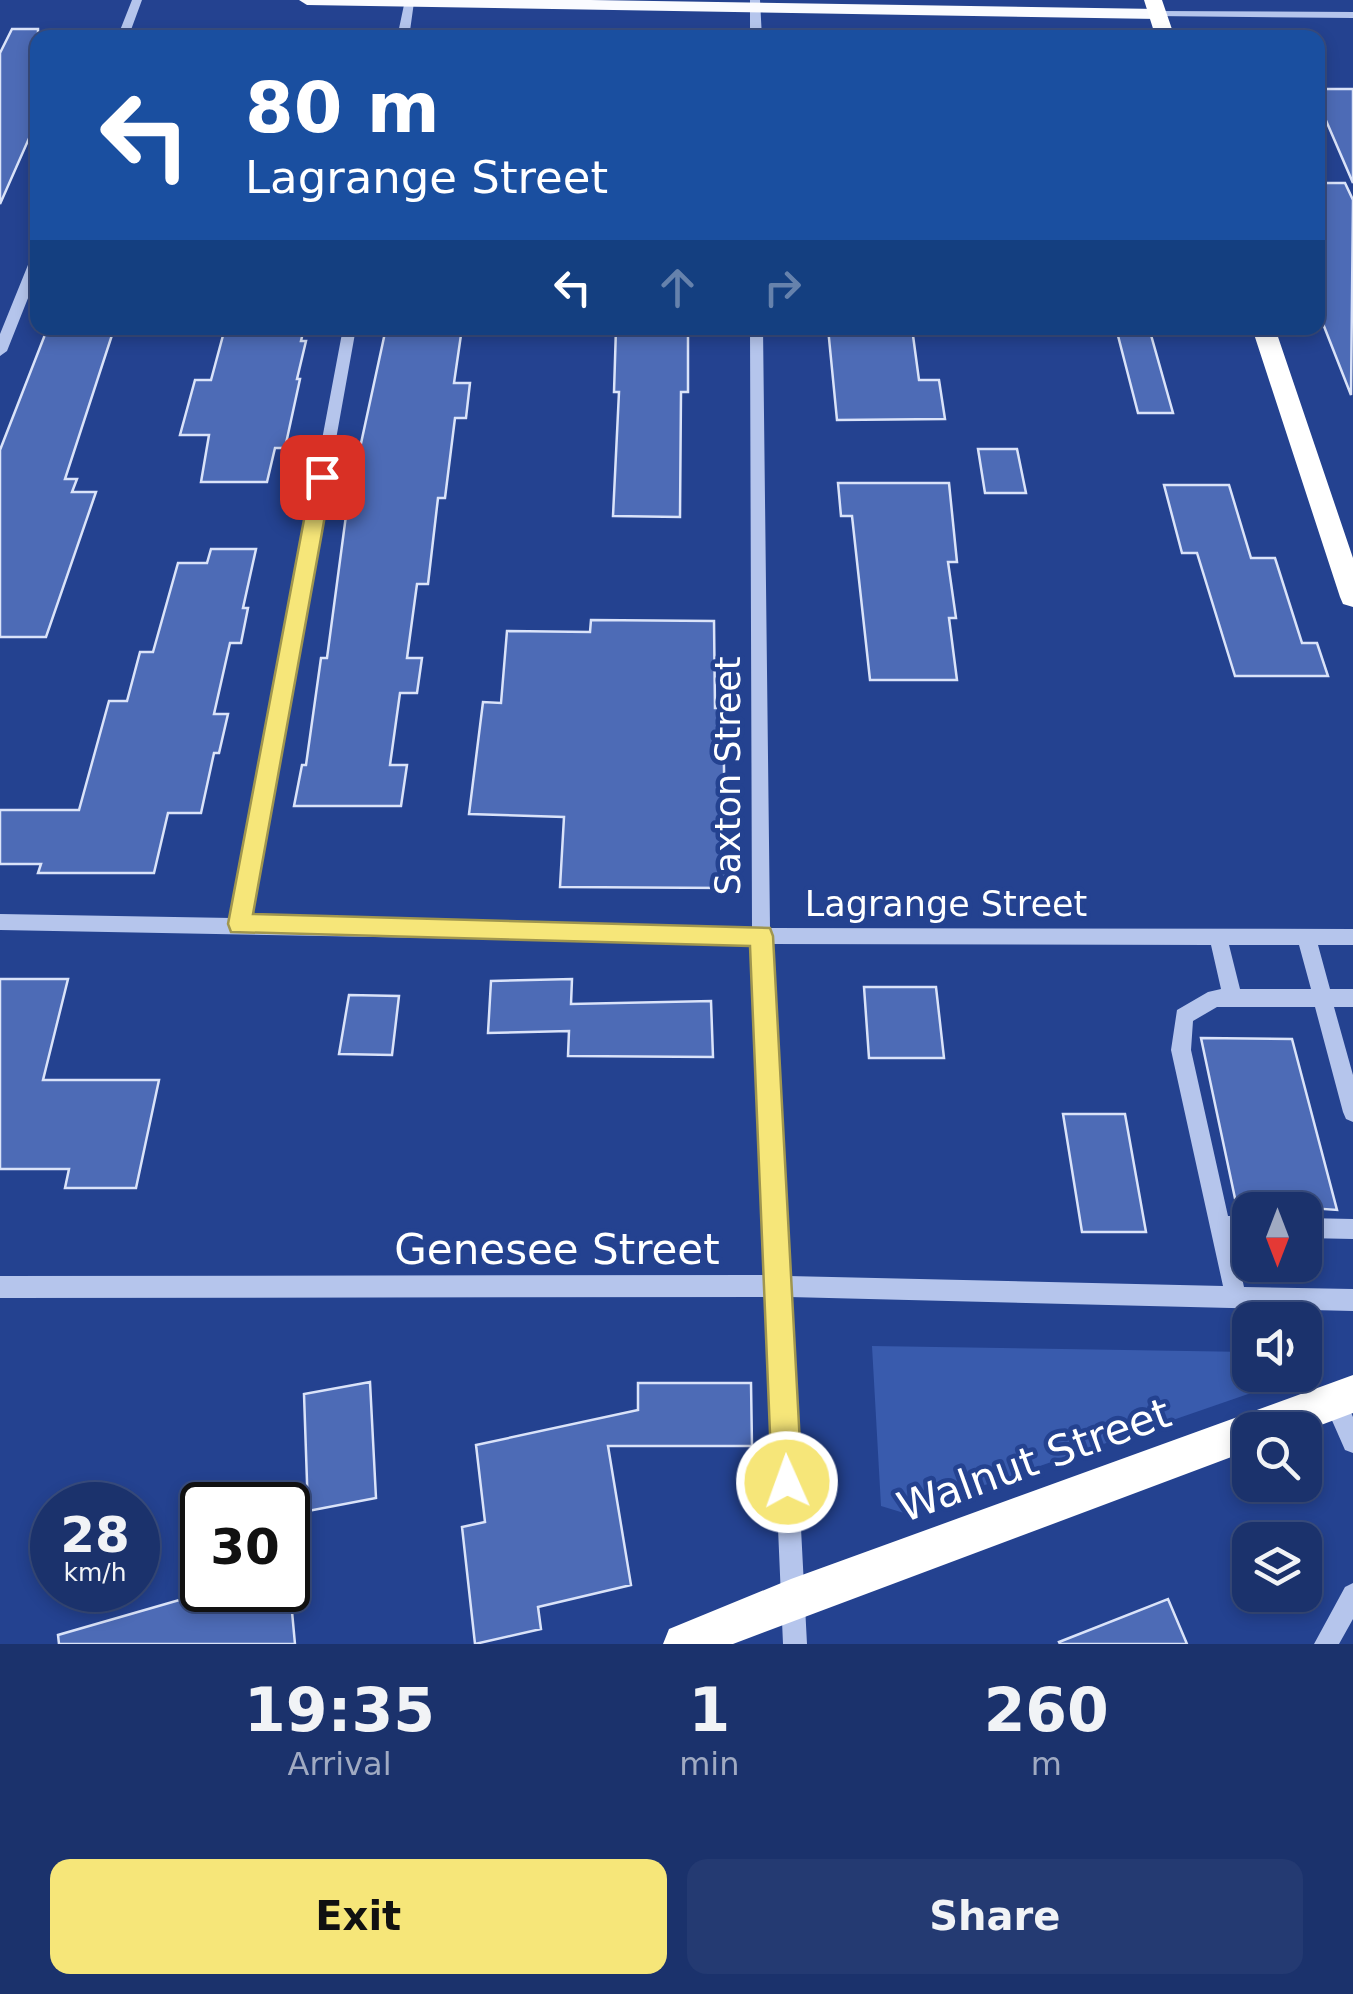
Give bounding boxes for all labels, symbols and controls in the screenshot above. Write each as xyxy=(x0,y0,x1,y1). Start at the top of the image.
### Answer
text: 80 m xyxy=(245,67,440,149)
icon: left xyxy=(80,70,210,200)
text: Lagrange Street xyxy=(245,151,608,204)
icon: left xyxy=(545,260,600,315)
icon: ahead xyxy=(650,260,705,315)
icon: right xyxy=(755,260,810,315)
pin xyxy=(280,435,365,520)
icon: arrive xyxy=(295,450,350,505)
street label: Saxton Street xyxy=(708,656,748,896)
street label: Lagrange Street xyxy=(805,884,1087,924)
north arrow xyxy=(1232,1192,1322,1282)
map controls xyxy=(1232,1192,1322,1612)
street label: Genesee Street xyxy=(394,1225,720,1274)
button: sound xyxy=(1232,1302,1322,1392)
street label: Walnut Street xyxy=(891,1388,1177,1532)
button: search xyxy=(1232,1412,1322,1502)
position arrow xyxy=(735,1430,839,1534)
speed limit sign: 30 xyxy=(180,1482,310,1612)
text: 28 xyxy=(60,1506,130,1564)
button: layers xyxy=(1232,1522,1322,1612)
text: km/h xyxy=(63,1558,127,1587)
text: 19:35 xyxy=(244,1675,435,1745)
text: 1 xyxy=(688,1675,730,1745)
text: 260 xyxy=(984,1675,1109,1745)
text: Arrival xyxy=(288,1745,392,1783)
text: min xyxy=(679,1745,740,1783)
text: m xyxy=(1031,1745,1062,1783)
button: Exit xyxy=(50,1859,667,1974)
button: Share xyxy=(687,1859,1303,1974)

